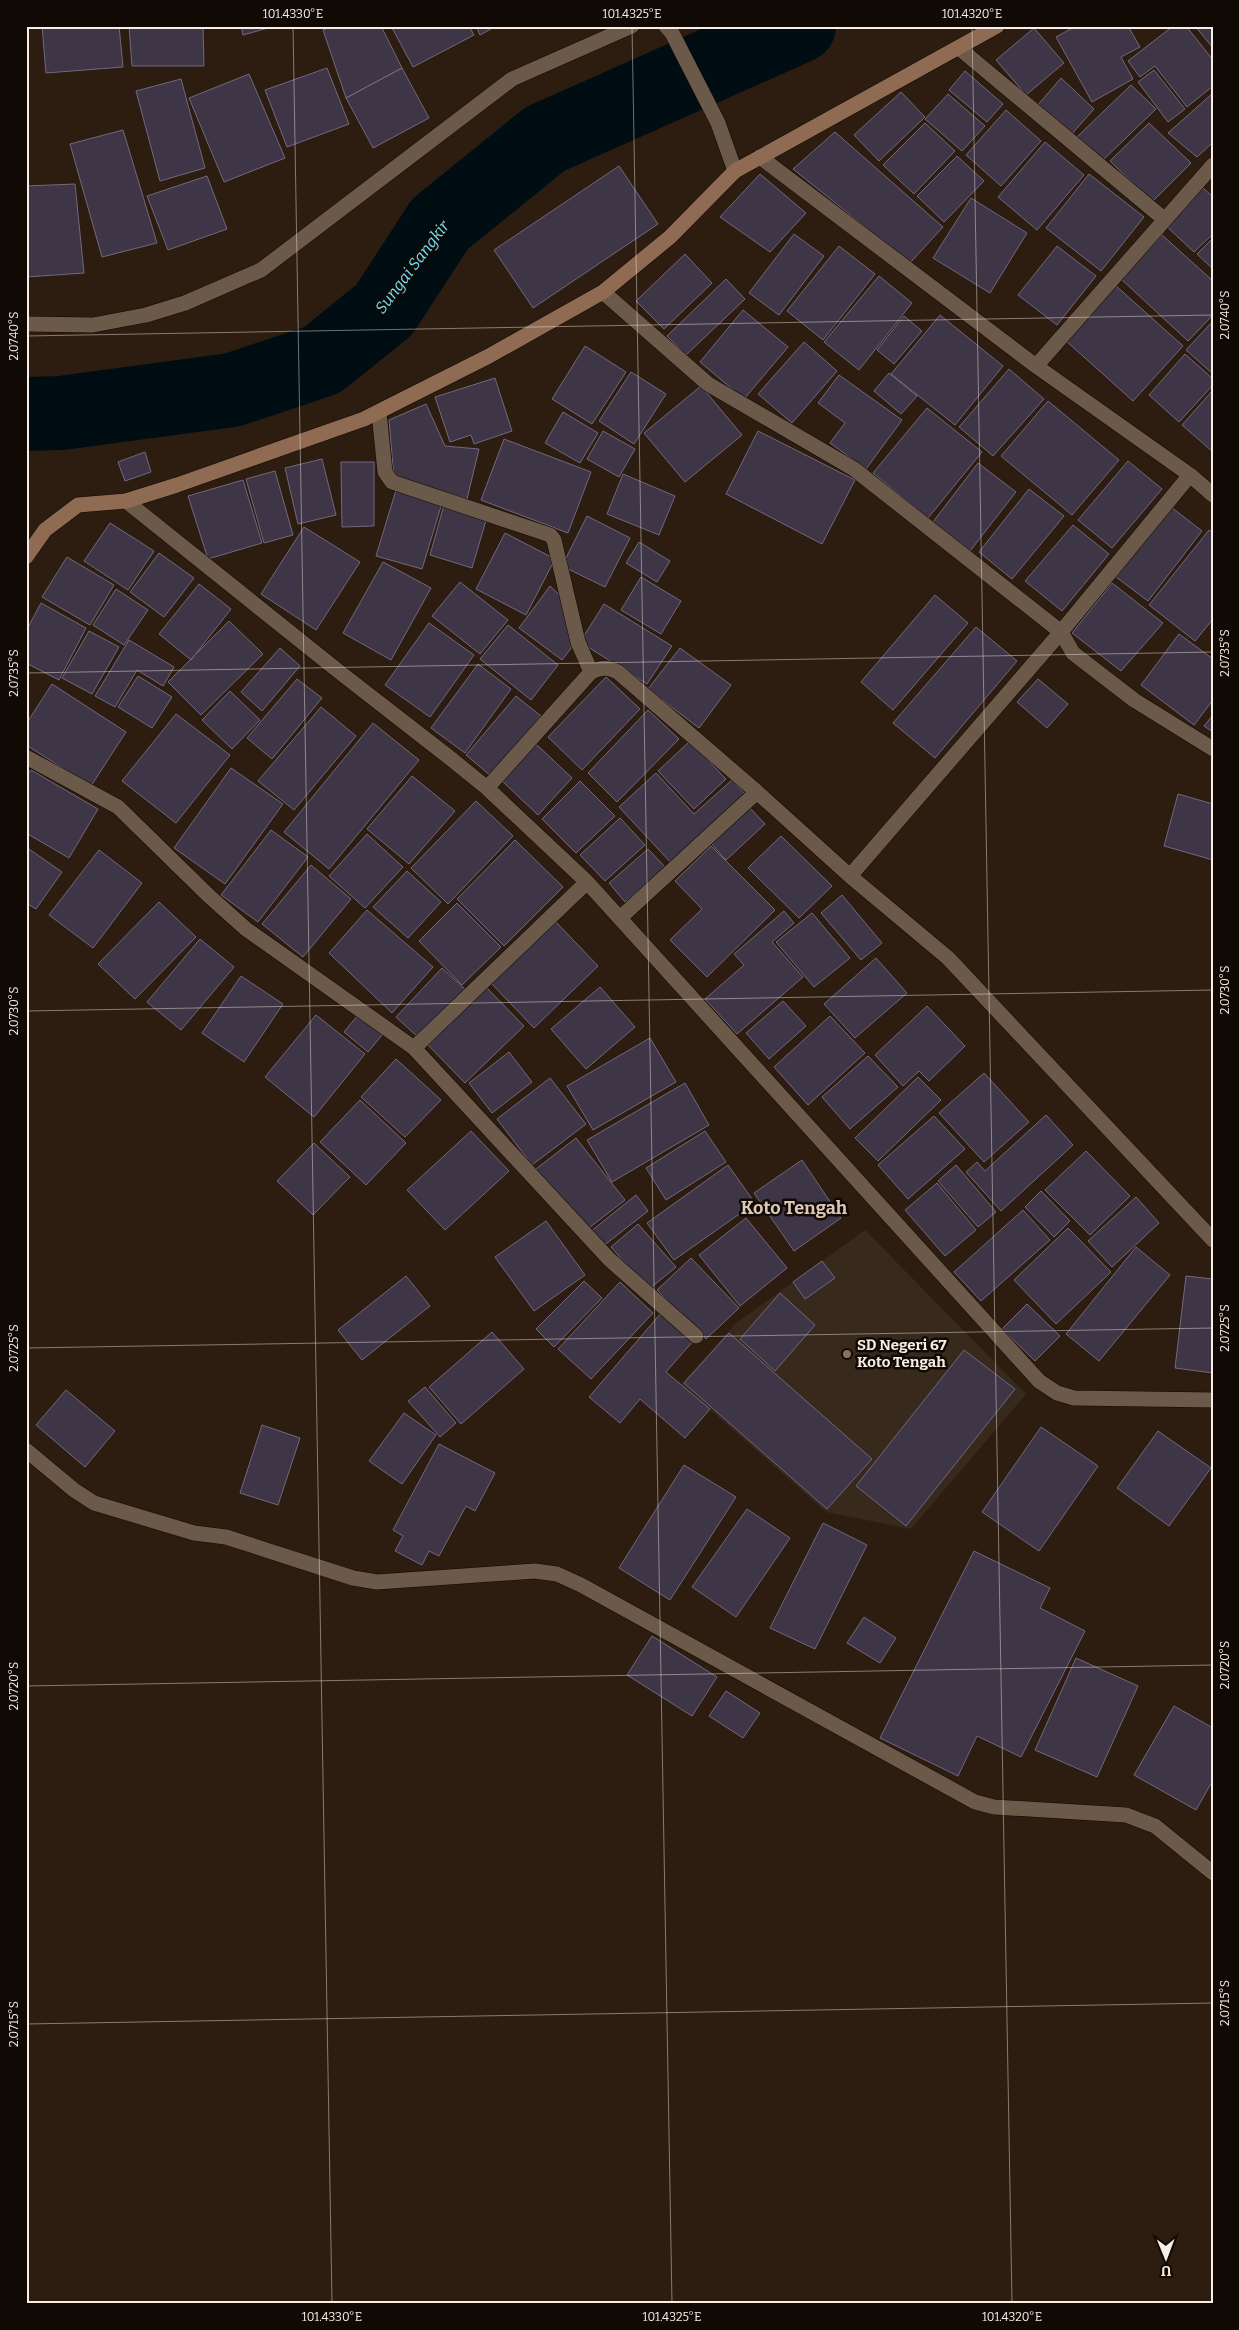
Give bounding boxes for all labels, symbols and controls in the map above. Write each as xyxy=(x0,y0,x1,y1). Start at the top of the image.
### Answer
text: 101.4330°E xyxy=(263,7,323,21)
text: 101.4325°E xyxy=(603,7,661,21)
text: 101.4320°E xyxy=(942,7,1002,21)
water label: Sungai Sangkir xyxy=(371,216,454,317)
text: 2.0740°S xyxy=(1218,291,1232,339)
text: 2.0740°S xyxy=(7,312,21,360)
text: 2.0735°S xyxy=(1218,629,1232,677)
text: 2.0735°S xyxy=(7,649,21,697)
text: 2.0730°S xyxy=(1218,966,1232,1014)
text: 2.0730°S xyxy=(7,987,21,1035)
district label: Koto Tengah xyxy=(741,1197,848,1219)
text: 2.0725°S xyxy=(1218,1304,1232,1352)
text: 2.0725°S xyxy=(7,1324,21,1372)
place label: SD Negeri 67 Koto Tengah xyxy=(857,1336,947,1371)
marker: SD Negeri 67 Koto Tengah xyxy=(841,1348,853,1360)
text: 2.0720°S xyxy=(1218,1641,1232,1689)
text: 2.0720°S xyxy=(7,1662,21,1710)
text: 2.0715°S xyxy=(1218,1980,1232,2026)
text: 2.0715°S xyxy=(7,2001,21,2047)
north arrow xyxy=(1142,2232,1192,2282)
text: U xyxy=(1160,2262,1172,2279)
text: 101.4330°E xyxy=(302,2310,362,2324)
text: 101.4325°E xyxy=(643,2310,701,2324)
text: 101.4320°E xyxy=(982,2310,1042,2324)

